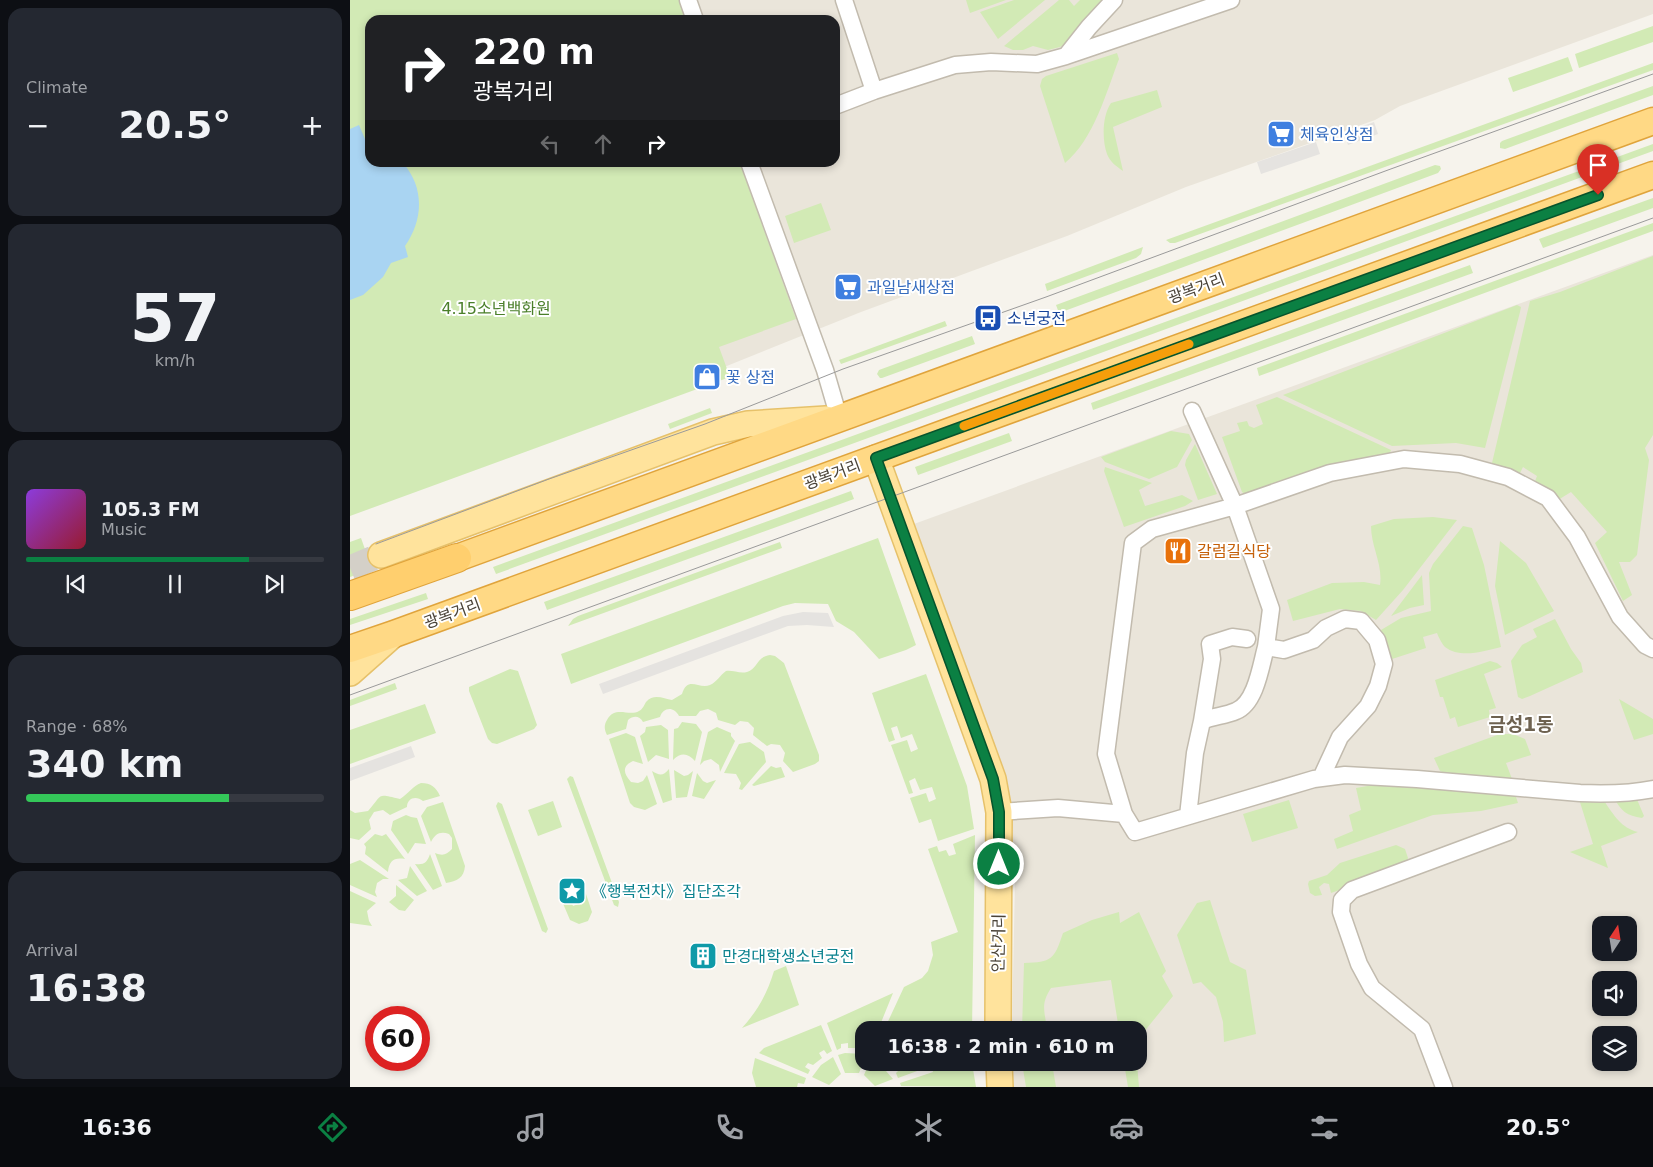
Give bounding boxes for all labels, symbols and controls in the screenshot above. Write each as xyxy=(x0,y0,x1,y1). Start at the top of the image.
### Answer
text: 220 m xyxy=(473,32,595,72)
icon: right xyxy=(390,35,455,100)
text: Climate xyxy=(26,78,88,97)
text: 광복거리 xyxy=(473,79,554,104)
text: 20.5° xyxy=(119,103,231,147)
text: − xyxy=(26,109,49,142)
text: + xyxy=(301,109,324,142)
supermarket icon: 체육인상점 xyxy=(1266,119,1296,149)
place label: 체육인상점 xyxy=(1300,125,1374,144)
icon: left xyxy=(536,130,564,158)
icon: ahead xyxy=(589,130,617,158)
icon: right xyxy=(642,130,670,158)
pin xyxy=(1577,144,1619,195)
icon: arrive xyxy=(1584,151,1612,179)
street label: 광복거리 xyxy=(1165,269,1227,307)
supermarket icon: 과일남새상점 xyxy=(833,272,863,302)
place label: 과일남새상점 xyxy=(867,278,955,297)
text: 57 xyxy=(130,281,220,356)
park label: 4.15소년백화원 xyxy=(441,299,551,318)
bus stop icon: 소년궁전 xyxy=(973,303,1003,333)
place label: 소년궁전 xyxy=(1007,309,1066,328)
text: km/h xyxy=(155,351,195,370)
shop icon: 꽃 상점 xyxy=(692,362,722,392)
place label: 꽃 상점 xyxy=(726,368,775,387)
street label: 광복거리 xyxy=(801,455,863,493)
text: 105.3 FM xyxy=(101,498,200,520)
text: Music xyxy=(101,520,147,539)
restaurant icon: 갈럼길식당 xyxy=(1163,536,1193,566)
place label: 갈럼길식당 xyxy=(1197,542,1271,561)
icon: previous xyxy=(62,570,90,598)
icon: pause xyxy=(161,570,189,598)
icon: next xyxy=(260,570,288,598)
street label: 광복거리 xyxy=(421,594,483,632)
district label: 금성1동 xyxy=(1488,713,1554,735)
text: Range · 68% xyxy=(26,717,128,736)
text: 340 km xyxy=(26,742,183,786)
position arrow xyxy=(972,837,1024,889)
place icon: 《행복전차》집단조각 xyxy=(557,876,587,906)
place label: 《행복전차》집단조각 xyxy=(591,882,741,901)
street label: 안산거리 xyxy=(988,913,1009,973)
north arrow xyxy=(1592,916,1638,961)
map controls xyxy=(1592,916,1637,1071)
text: Arrival xyxy=(26,941,78,960)
building icon: 만경대학생소년궁전 xyxy=(688,941,718,971)
place label: 만경대학생소년궁전 xyxy=(722,947,854,966)
text: 16:38 xyxy=(26,966,147,1010)
button: sound xyxy=(1592,971,1637,1016)
speed limit sign: 60 xyxy=(365,1006,430,1071)
button: layers xyxy=(1592,1026,1637,1071)
text: 16:38 · 2 min · 610 m xyxy=(887,1035,1115,1057)
icon: directions xyxy=(315,1110,350,1145)
icon: music xyxy=(514,1110,549,1145)
icon: phone xyxy=(712,1110,747,1145)
icon: climate xyxy=(911,1110,946,1145)
icon: car xyxy=(1109,1110,1144,1145)
icon: filters xyxy=(1307,1110,1342,1145)
text: 16:36 xyxy=(82,1115,152,1140)
text: 20.5° xyxy=(1506,1115,1571,1140)

